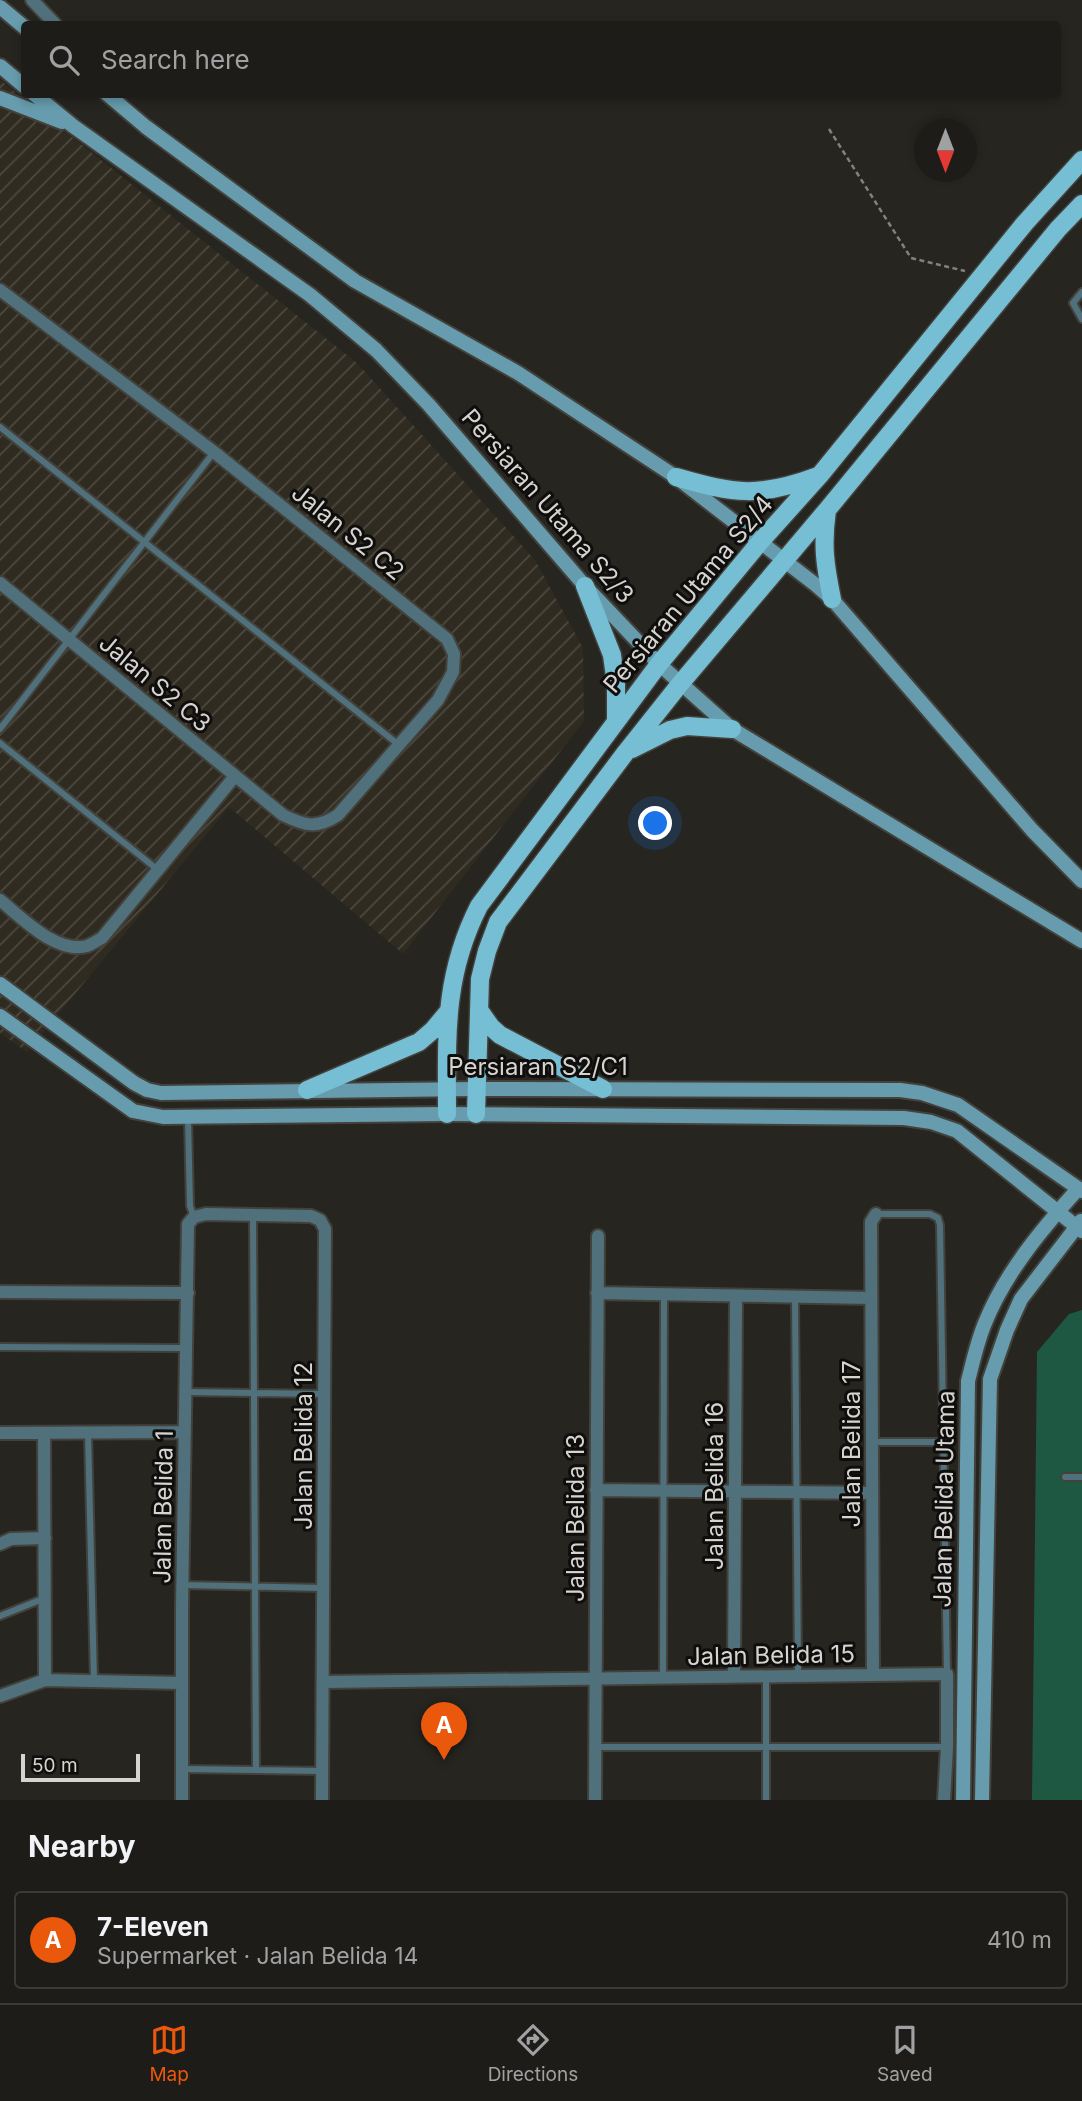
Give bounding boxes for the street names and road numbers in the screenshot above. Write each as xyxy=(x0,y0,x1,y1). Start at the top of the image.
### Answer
street label: Persiaran Utama S2/3 xyxy=(456,403,640,609)
street label: Jalan S2 C2 xyxy=(286,478,410,586)
street label: Persiaran Utama S2/4 xyxy=(597,490,779,698)
street label: Jalan S2 C3 xyxy=(93,628,217,738)
street label: Persiaran S2/C1 xyxy=(448,1052,628,1081)
street label: Jalan Belida 17 xyxy=(837,1361,866,1527)
street label: Jalan Belida 12 xyxy=(289,1362,318,1530)
street label: Jalan Belida Utama xyxy=(928,1390,960,1608)
street label: Jalan Belida 16 xyxy=(700,1402,729,1570)
street label: Jalan Belida 1 xyxy=(147,1430,179,1584)
street label: Jalan Belida 13 xyxy=(561,1434,590,1602)
street label: Jalan Belida 15 xyxy=(687,1639,855,1671)

